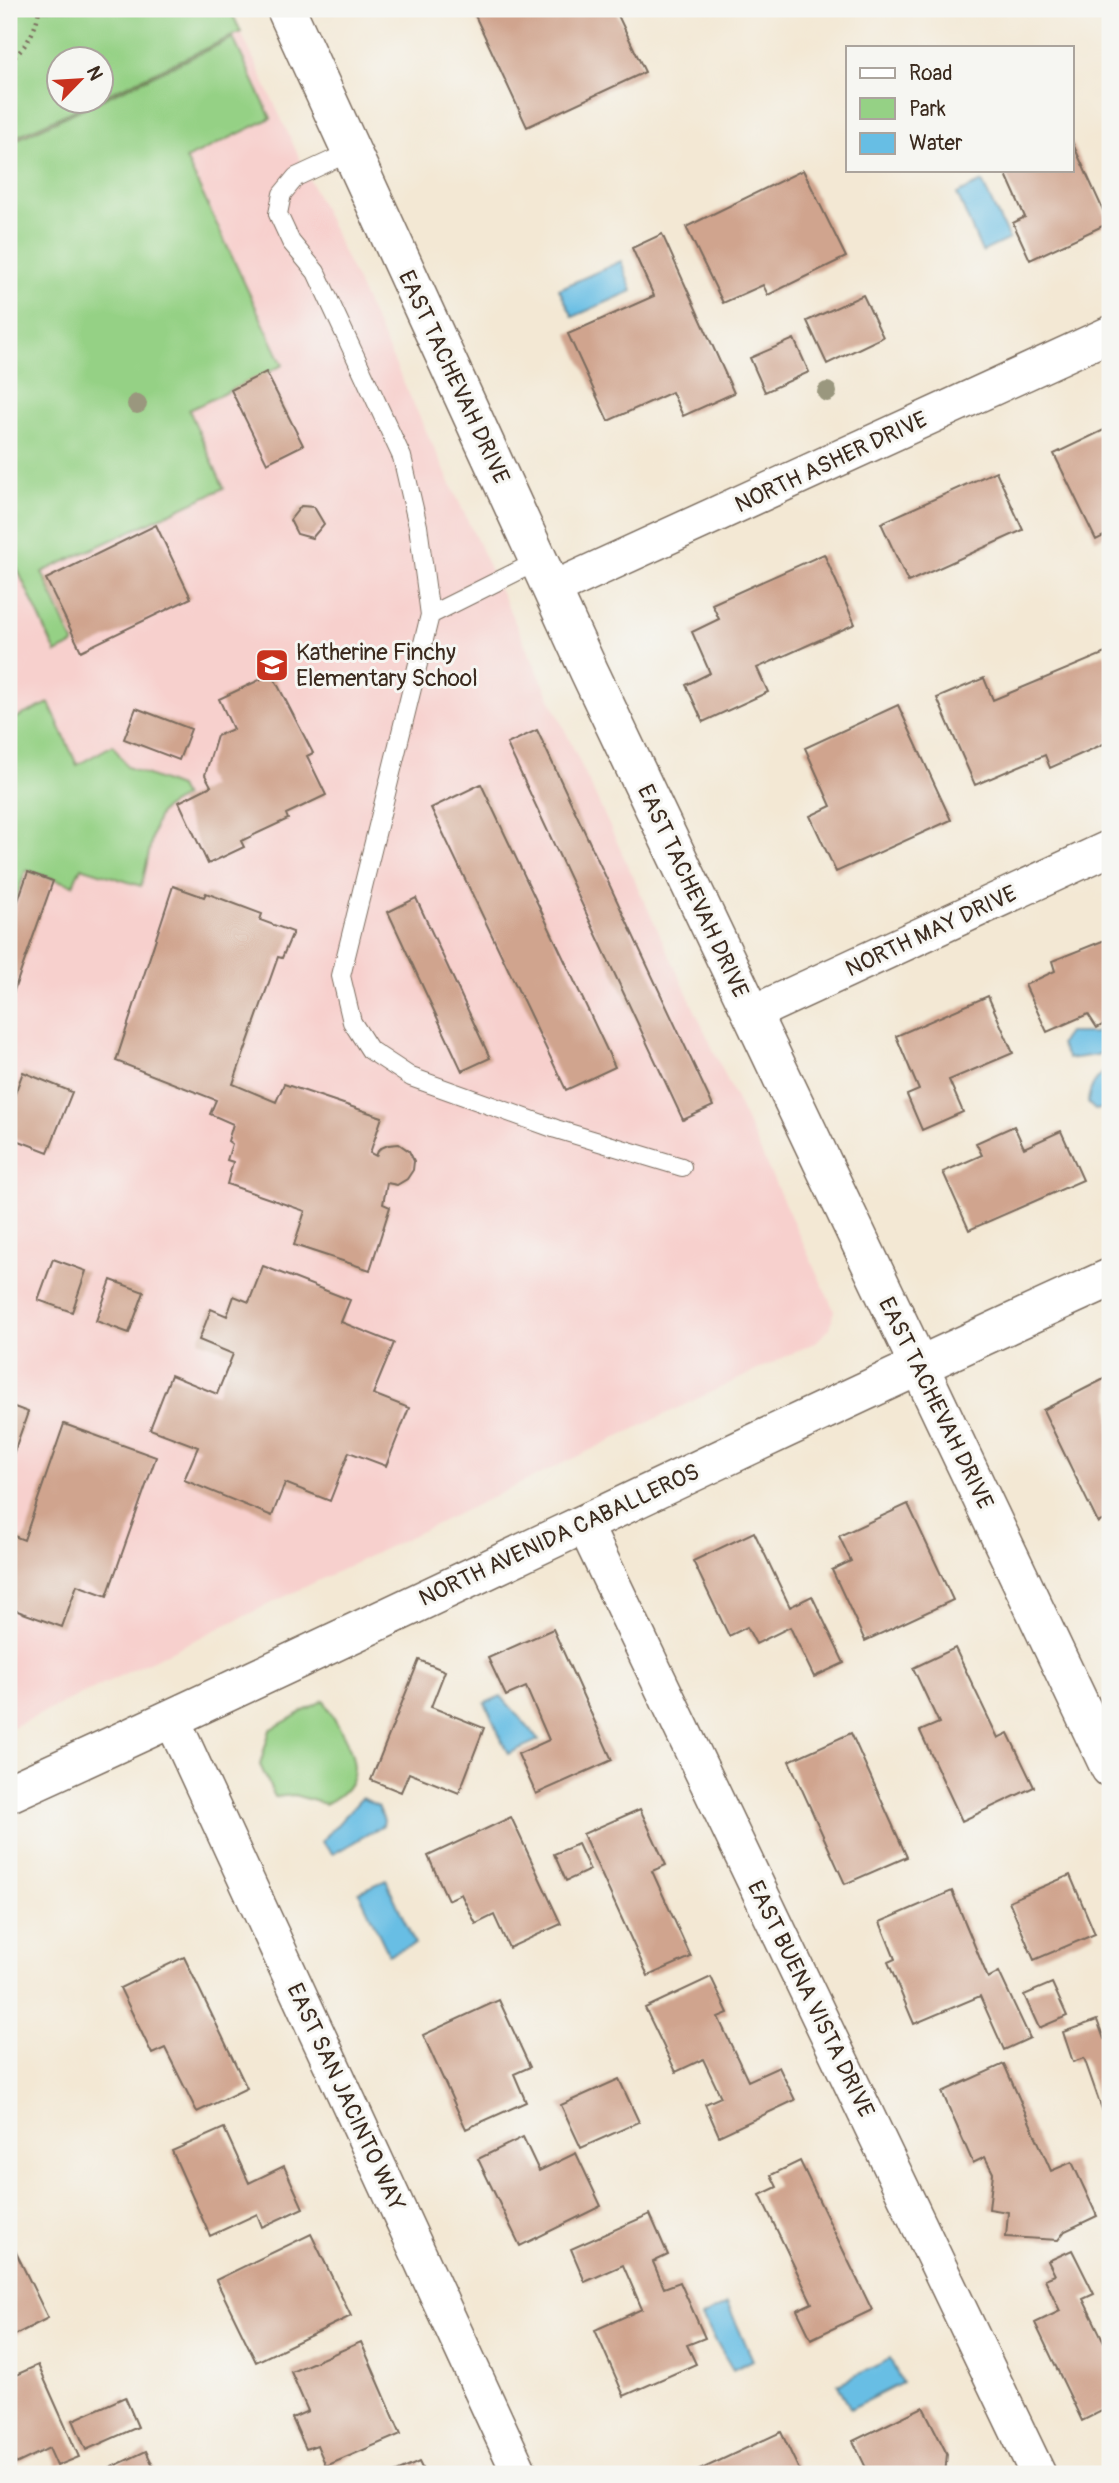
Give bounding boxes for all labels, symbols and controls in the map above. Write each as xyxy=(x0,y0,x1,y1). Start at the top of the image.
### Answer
north arrow xyxy=(46,46,116,116)
legend xyxy=(846,46,1074,172)
text: Road xyxy=(909,60,953,87)
text: N xyxy=(81,62,108,84)
text: Park xyxy=(909,96,946,123)
text: Water xyxy=(909,130,963,157)
street label: EAST TACHEVAH DRIVE xyxy=(392,266,516,488)
street label: NORTH ASHER DRIVE xyxy=(730,405,932,519)
place label: Katherine Finchy Elementary School xyxy=(296,638,478,693)
school or university icon: Katherine Finchy Elementary School xyxy=(253,646,291,684)
street label: EAST TACHEVAH DRIVE xyxy=(631,780,755,1002)
street label: NORTH MAY DRIVE xyxy=(841,879,1021,983)
street label: EAST TACHEVAH DRIVE xyxy=(872,1292,1000,1514)
street label: NORTH AVENIDA CABALLEROS xyxy=(414,1457,704,1613)
street label: EAST BUENA VISTA DRIVE xyxy=(741,1876,881,2122)
street label: EAST SAN JACINTO WAY xyxy=(280,1978,412,2216)

